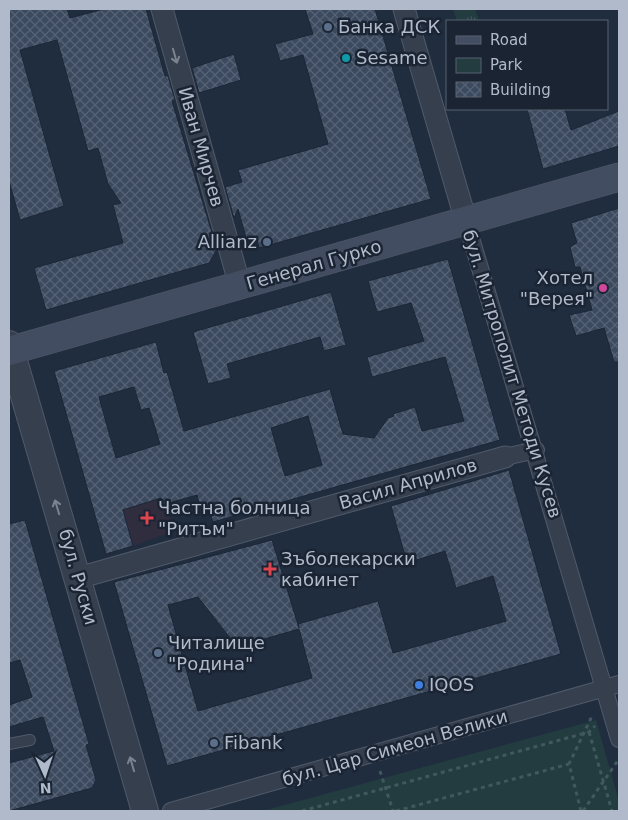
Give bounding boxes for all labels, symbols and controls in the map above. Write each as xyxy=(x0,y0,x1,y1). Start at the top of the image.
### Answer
place label: Банка ДСК xyxy=(338,16,440,37)
legend xyxy=(446,20,608,110)
marker: Банка ДСК xyxy=(322,21,334,33)
text: Road xyxy=(490,31,528,49)
one-way arrow xyxy=(170,47,180,63)
place label: Sesame xyxy=(356,47,428,68)
marker: Sesame xyxy=(340,52,352,64)
text: Park xyxy=(490,56,523,74)
text: Building xyxy=(490,81,551,99)
street label: Иван Мирчев xyxy=(174,85,229,209)
street label: бул. Митрополит Методи Кусев xyxy=(459,227,566,520)
place label: Allianz xyxy=(198,231,257,252)
street label: Генерал Гурко xyxy=(244,235,384,294)
marker: Allianz xyxy=(261,236,273,248)
place label: Хотел "Верея" xyxy=(520,267,593,309)
marker: Хотел "Верея" xyxy=(597,282,609,294)
street label: Васил Априлов xyxy=(336,454,479,513)
place label: Частна болница "Ритъм" xyxy=(158,497,311,539)
one-way arrow xyxy=(52,500,62,516)
marker: Частна болница "Ритъм" xyxy=(140,511,154,525)
street label: бул. Руски xyxy=(55,527,102,627)
place label: Зъболекарски кабинет xyxy=(281,548,416,590)
marker: Зъболекарски кабинет xyxy=(263,562,277,576)
place label: Читалище "Родина" xyxy=(168,632,265,674)
marker: Читалище "Родина" xyxy=(152,647,164,659)
place label: IQOS xyxy=(429,674,474,695)
marker: IQOS xyxy=(413,679,425,691)
street label: бул. Цар Симеон Велики xyxy=(280,705,510,790)
place label: Fibank xyxy=(224,732,283,753)
marker: Fibank xyxy=(208,737,220,749)
north arrow xyxy=(20,750,70,800)
one-way arrow xyxy=(126,757,136,773)
text: N xyxy=(39,780,52,796)

